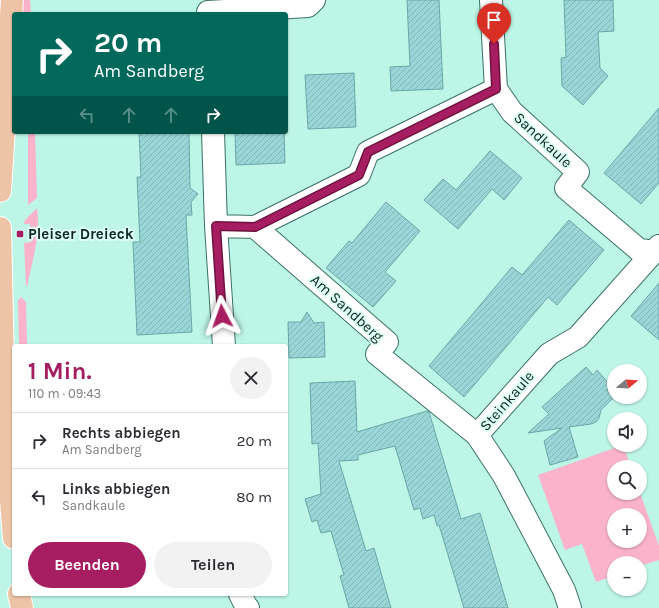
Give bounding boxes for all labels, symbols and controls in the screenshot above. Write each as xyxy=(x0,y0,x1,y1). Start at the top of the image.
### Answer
pin xyxy=(477,3,511,44)
icon: arrive xyxy=(483,9,505,31)
text: 20 m xyxy=(94,26,162,59)
icon: right xyxy=(28,28,80,80)
text: Am Sandberg xyxy=(94,60,204,82)
icon: left xyxy=(76,104,98,126)
icon: ahead xyxy=(118,104,140,126)
icon: ahead xyxy=(160,104,182,126)
icon: right xyxy=(202,104,224,126)
street label: Sandkaule xyxy=(510,109,576,171)
place label: Pleiser Dreieck xyxy=(28,225,134,243)
marker: Pleiser Dreieck xyxy=(15,229,25,239)
street label: Am Sandberg xyxy=(307,271,387,346)
position arrow xyxy=(201,295,243,337)
text: 1 Min. xyxy=(28,357,92,385)
button: close xyxy=(230,357,272,399)
north arrow xyxy=(607,364,647,404)
map controls xyxy=(607,364,647,596)
street label: Steinkaule xyxy=(476,367,538,435)
text: 110 m · 09:43 xyxy=(28,386,101,401)
button: sound xyxy=(607,412,647,452)
text: Rechts abbiegen xyxy=(62,424,181,442)
icon: right xyxy=(28,430,50,452)
text: 20 m xyxy=(237,432,272,450)
text: Am Sandberg xyxy=(62,442,142,457)
button: search xyxy=(607,460,647,500)
text: Links abbiegen xyxy=(62,480,170,498)
icon: left xyxy=(28,486,50,508)
text: 80 m xyxy=(236,488,272,506)
text: Sandkaule xyxy=(62,498,125,513)
button: + xyxy=(607,508,647,548)
button: Beenden xyxy=(28,542,146,588)
button: Teilen xyxy=(154,542,272,588)
button: − xyxy=(607,556,647,596)

